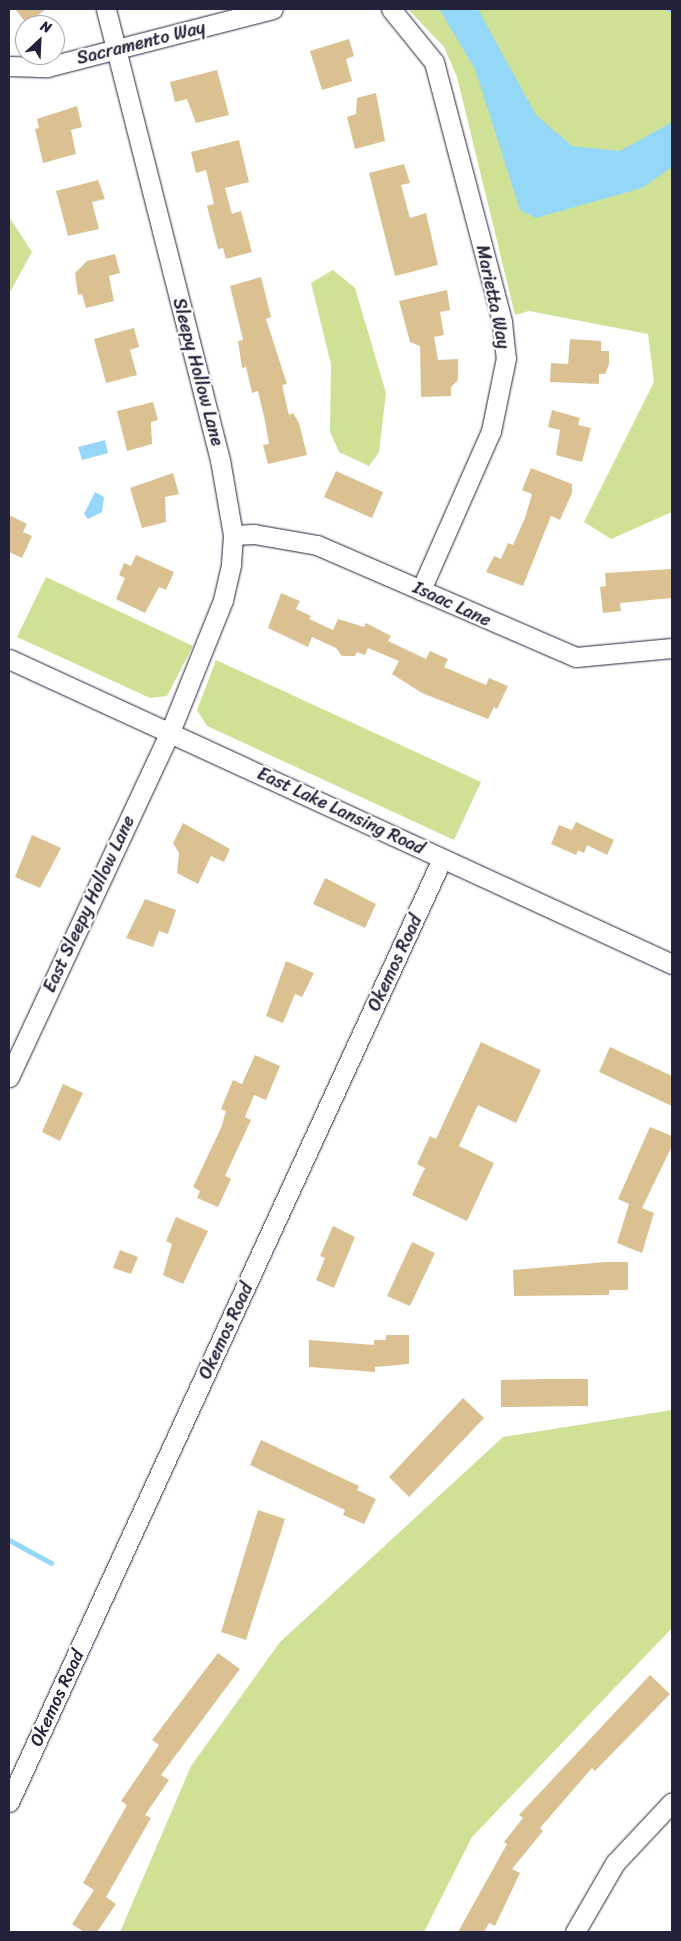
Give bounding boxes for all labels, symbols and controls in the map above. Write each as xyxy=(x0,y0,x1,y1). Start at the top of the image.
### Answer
text: N xyxy=(36,13,56,40)
north arrow xyxy=(15,15,65,65)
street label: Sacramento Way xyxy=(74,17,208,69)
street label: Marietta Way xyxy=(471,243,515,351)
street label: Sleepy Hollow Lane xyxy=(168,295,228,449)
street label: Isaac Lane xyxy=(410,577,494,631)
street label: East Lake Lansing Road xyxy=(253,763,429,859)
street label: East Sleepy Hollow Lane xyxy=(38,812,140,996)
street label: Okemos Road xyxy=(363,911,427,1015)
street label: Okemos Road xyxy=(194,1279,258,1383)
street label: Okemos Road xyxy=(25,1646,89,1750)

